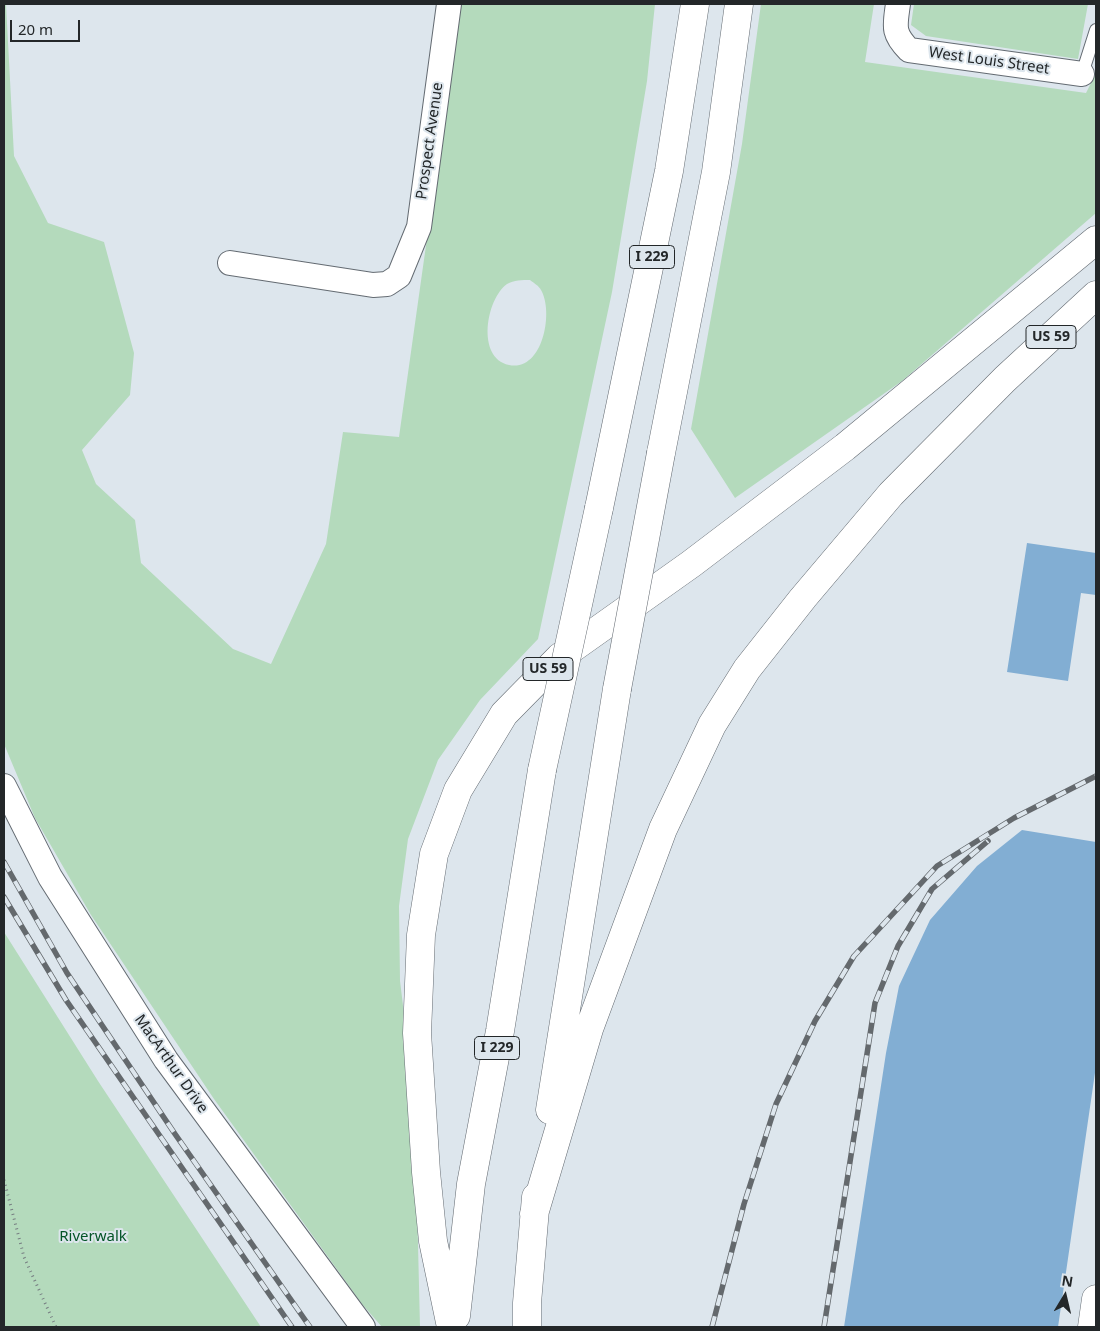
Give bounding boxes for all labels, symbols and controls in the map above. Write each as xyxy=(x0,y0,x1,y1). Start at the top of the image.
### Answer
scale bar xyxy=(12,10,82,42)
text: 20 m xyxy=(18,19,53,39)
street label: West Louis Street xyxy=(928,44,1050,78)
street label: Prospect Avenue xyxy=(413,81,447,201)
road number: I 229 xyxy=(630,246,674,268)
road number: US 59 xyxy=(1026,326,1076,348)
road number: US 59 xyxy=(523,658,573,681)
street label: MacArthur Drive xyxy=(130,1011,212,1117)
road number: I 229 xyxy=(474,1036,520,1060)
park label: Riverwalk xyxy=(59,1228,127,1246)
text: N xyxy=(1060,1270,1075,1291)
north arrow xyxy=(1040,1271,1090,1321)

